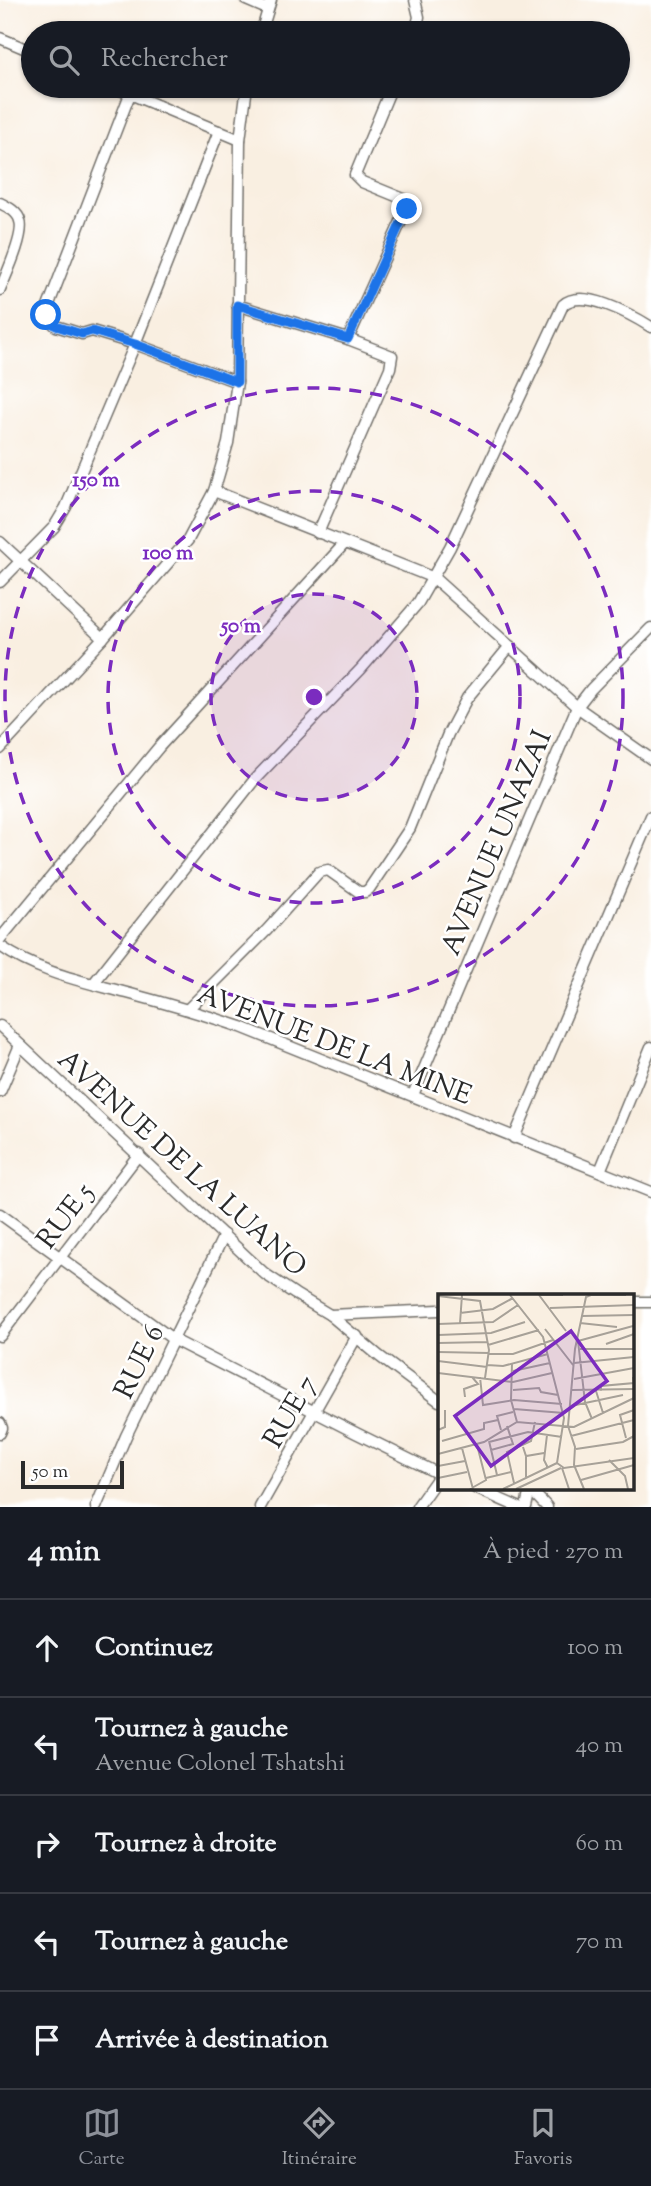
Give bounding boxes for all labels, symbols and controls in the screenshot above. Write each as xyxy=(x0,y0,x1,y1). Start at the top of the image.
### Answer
search box xyxy=(21,21,630,98)
icon: search xyxy=(45,41,83,79)
text: Rechercher xyxy=(101,41,228,78)
route end xyxy=(391,193,422,224)
route start xyxy=(30,299,61,330)
text: 150 m xyxy=(72,466,120,496)
text: 100 m xyxy=(143,539,194,569)
text: 50 m xyxy=(219,612,262,642)
centre of rings xyxy=(302,685,326,709)
street label: AVENUE UNAZAI xyxy=(432,724,563,962)
street label: AVENUE DE LA MINE xyxy=(191,975,477,1117)
street label: AVENUE DE LA LUANO xyxy=(48,1041,314,1287)
street label: RUE 5 xyxy=(28,1175,105,1258)
inset map xyxy=(438,1294,634,1490)
street label: RUE 6 xyxy=(106,1318,176,1406)
street label: RUE 7 xyxy=(255,1369,328,1456)
scale bar xyxy=(21,1458,124,1490)
text: 50 m xyxy=(32,1459,68,1486)
text: 4 min xyxy=(28,1531,101,1574)
text: À pied · 270 m xyxy=(483,1536,623,1569)
icon: ahead xyxy=(28,1629,66,1667)
text: Continuez xyxy=(95,1630,213,1667)
text: 100 m xyxy=(567,1632,623,1665)
text: Tournez à gauche xyxy=(95,1711,288,1748)
icon: left xyxy=(28,1727,66,1765)
text: 40 m xyxy=(576,1730,623,1763)
text: Avenue Colonel Tshatshi xyxy=(95,1748,345,1781)
icon: right xyxy=(28,1825,66,1863)
text: Tournez à droite xyxy=(95,1826,277,1863)
text: 60 m xyxy=(575,1828,623,1861)
icon: left xyxy=(28,1923,66,1961)
text: Tournez à gauche xyxy=(95,1924,288,1961)
text: 70 m xyxy=(576,1926,623,1959)
icon: arrive xyxy=(28,2021,66,2059)
text: Arrivée à destination xyxy=(95,2022,328,2059)
tab: Carte xyxy=(79,2104,125,2173)
tab: Itinéraire xyxy=(282,2104,357,2173)
tab: Favoris xyxy=(514,2104,572,2173)

